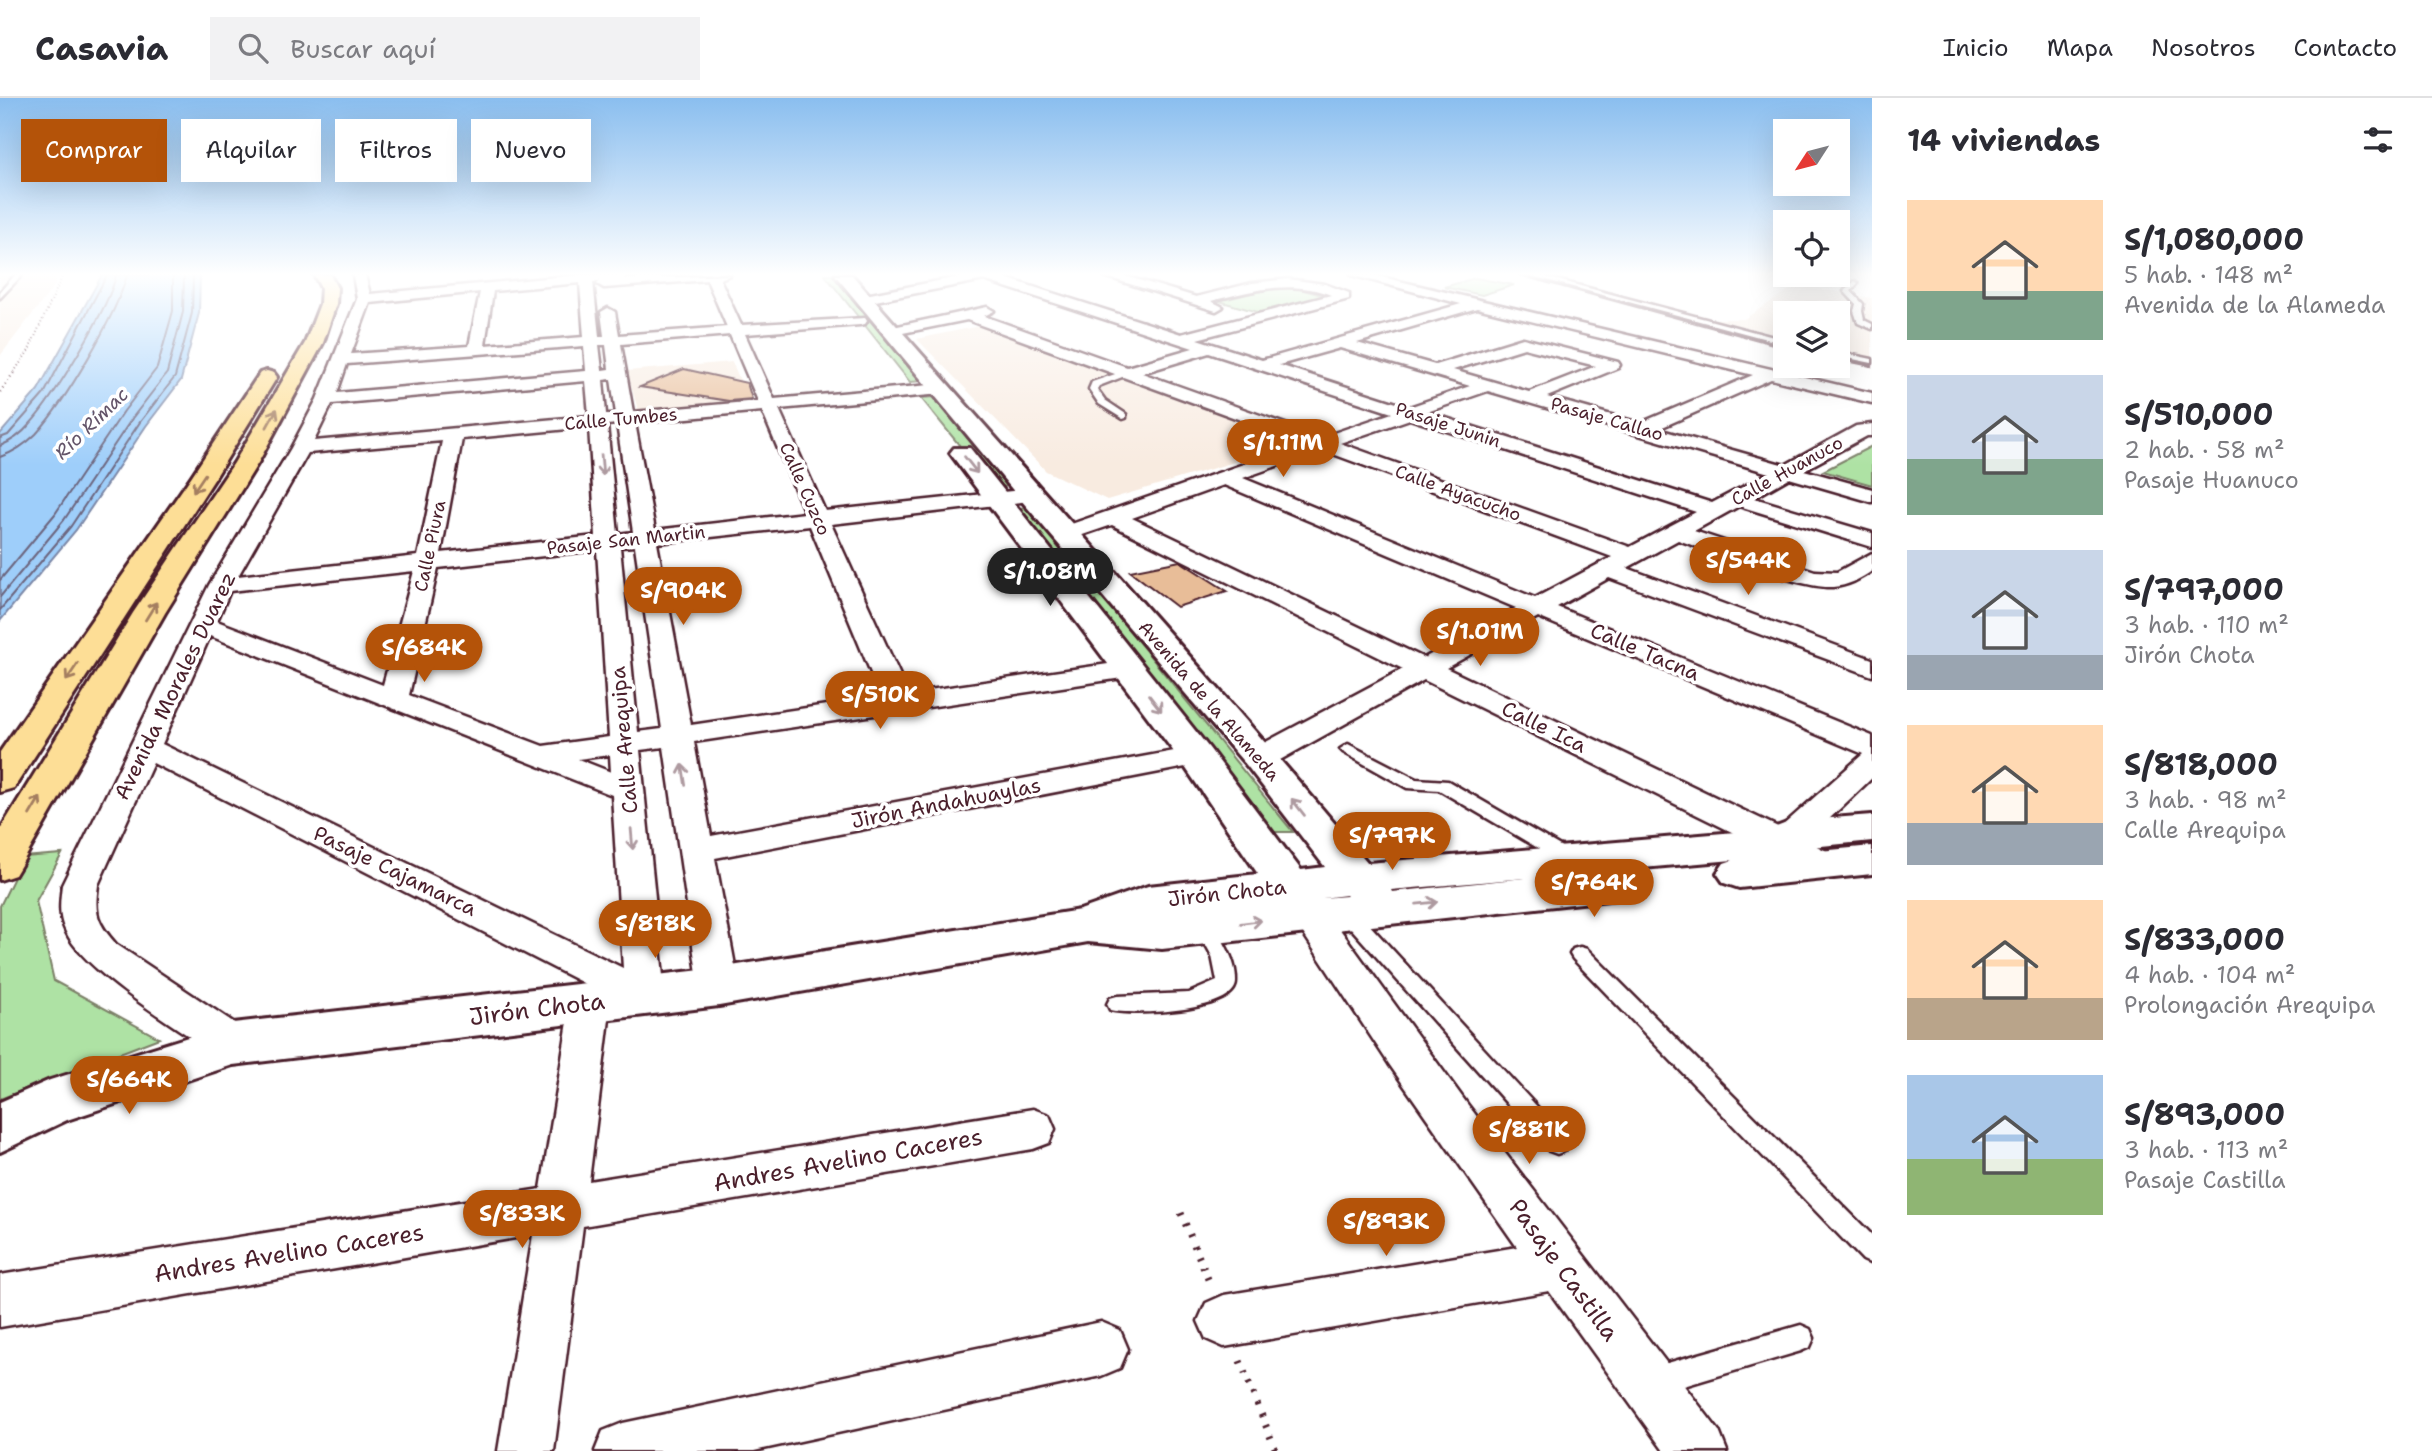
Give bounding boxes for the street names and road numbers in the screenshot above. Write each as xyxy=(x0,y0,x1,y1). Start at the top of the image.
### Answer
street label: Pasaje Callao xyxy=(1548,391,1666,447)
street label: Pasaje Junin xyxy=(1392,397,1504,453)
street label: Calle Tumbes xyxy=(564,402,678,436)
street label: Calle Huanuco xyxy=(1727,430,1847,512)
street label: Calle Cuzco xyxy=(774,439,836,539)
street label: Calle Ayacucho xyxy=(1392,459,1524,527)
street label: Calle Piura xyxy=(409,498,451,594)
street label: Pasaje San Martin xyxy=(546,520,706,560)
street label: Avenida Morales Duarez xyxy=(108,567,242,805)
street label: Avenida de la Alameda xyxy=(1133,616,1285,786)
street label: Calle Tacna xyxy=(1586,616,1704,688)
street label: Calle Arequipa xyxy=(604,665,644,815)
street label: Calle Ica xyxy=(1497,694,1591,760)
street label: Jirón Andahuaylas xyxy=(849,771,1043,835)
street label: Pasaje Cajamarca xyxy=(309,819,481,923)
street label: Jirón Chota xyxy=(1166,873,1288,913)
street label: Jirón Chota xyxy=(467,985,607,1033)
street label: Andres Avelino Caceres xyxy=(711,1121,985,1199)
street label: Pasaje Castilla xyxy=(1502,1192,1627,1348)
street label: Andres Avelino Caceres xyxy=(152,1216,426,1290)

